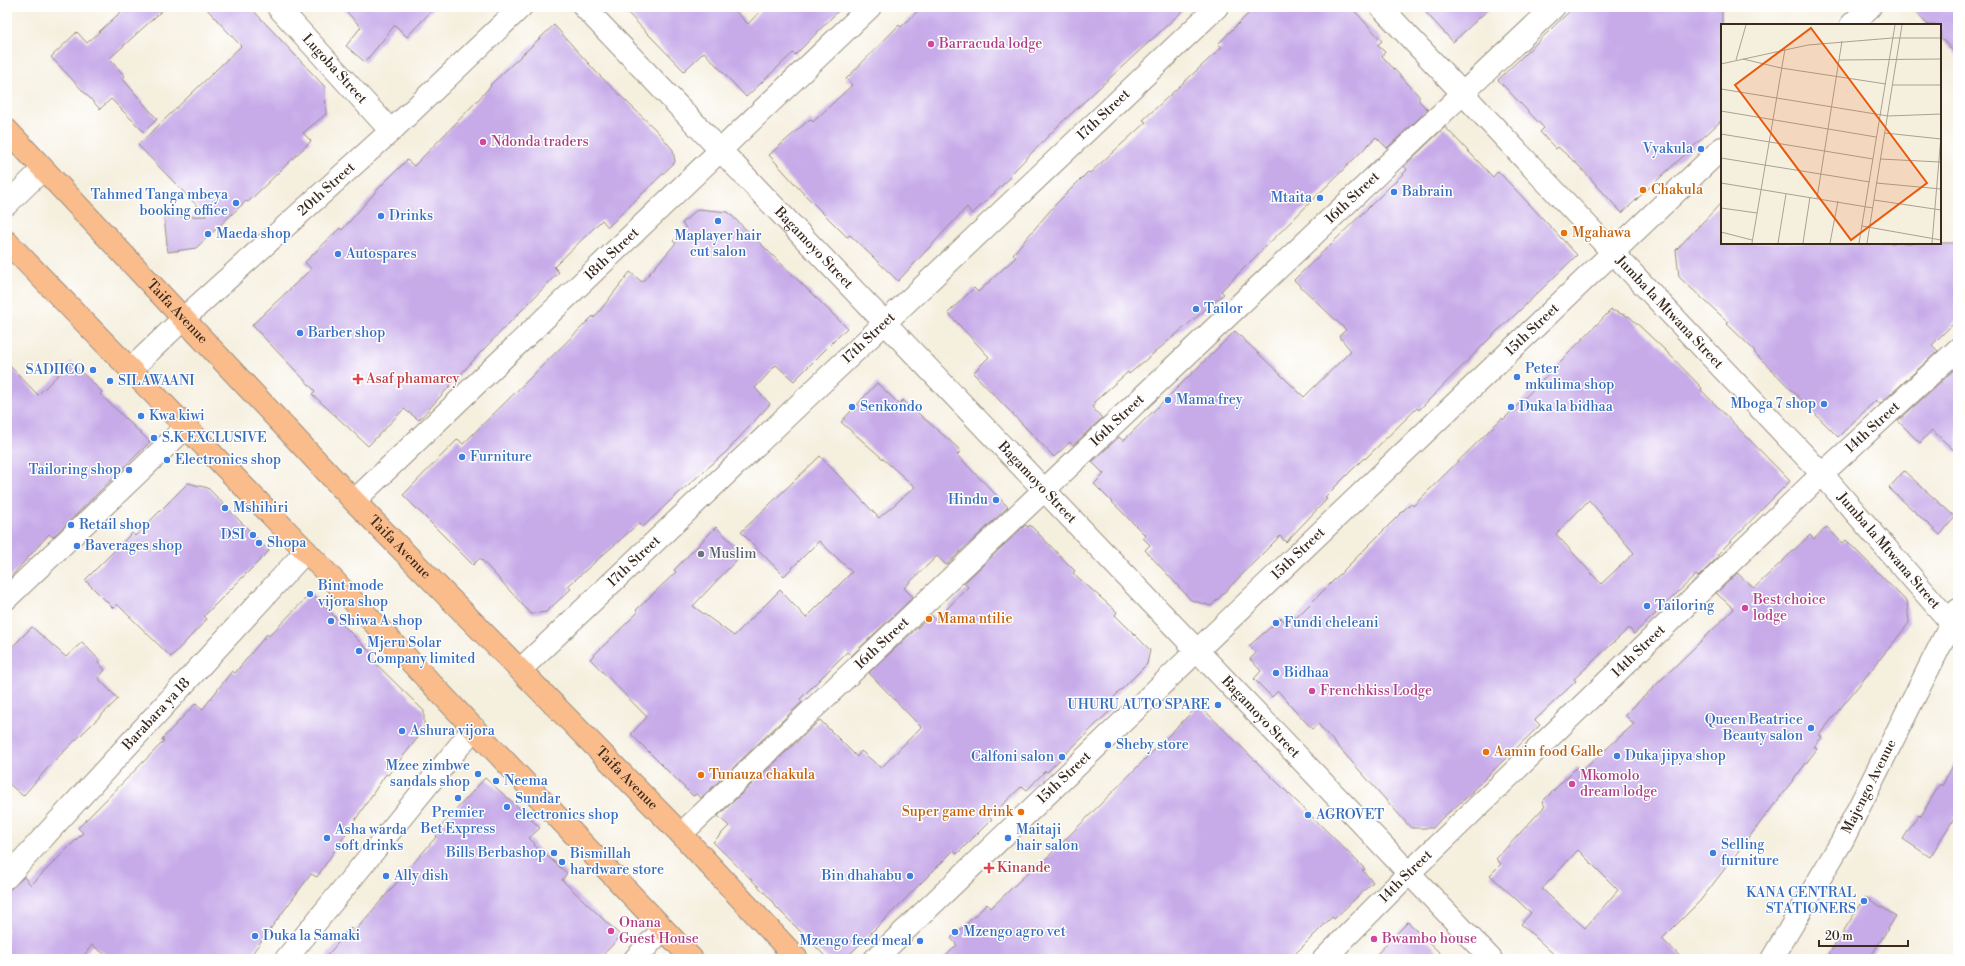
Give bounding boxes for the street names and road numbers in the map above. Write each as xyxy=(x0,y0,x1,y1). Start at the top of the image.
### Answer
street label: Lugoba Street xyxy=(298,30,371,108)
street label: 17th Street xyxy=(1073,85,1134,144)
street label: 20th Street xyxy=(294,159,359,220)
street label: 16th Street xyxy=(1321,168,1384,228)
street label: Bagamoyo Street xyxy=(770,203,857,293)
street label: 18th Street xyxy=(581,224,643,284)
street label: Jumba la Mtwana Street xyxy=(1611,251,1727,373)
street label: Taifa Avenue xyxy=(143,276,212,348)
street label: 15th Street xyxy=(1501,300,1563,360)
street label: 17th Street xyxy=(838,309,899,368)
street label: 16th Street xyxy=(1086,391,1148,451)
street label: 14th Street xyxy=(1841,398,1904,457)
street label: Bagamoyo Street xyxy=(993,437,1080,527)
street label: Jumba la Mtwana Street xyxy=(1832,488,1944,613)
street label: Taifa Avenue xyxy=(364,512,435,583)
street label: 15th Street xyxy=(1267,524,1329,584)
street label: 17th Street xyxy=(604,532,664,591)
street label: 16th Street xyxy=(851,613,913,674)
street label: 14th Street xyxy=(1608,621,1669,681)
street label: Bagamoyo Street xyxy=(1217,672,1304,762)
street label: Barabara ya 18 xyxy=(118,674,194,755)
street label: Majengo Avenue xyxy=(1838,736,1901,837)
street label: Taifa Avenue xyxy=(591,743,662,814)
street label: 15th Street xyxy=(1033,748,1095,808)
street label: 14th Street xyxy=(1375,846,1436,907)

